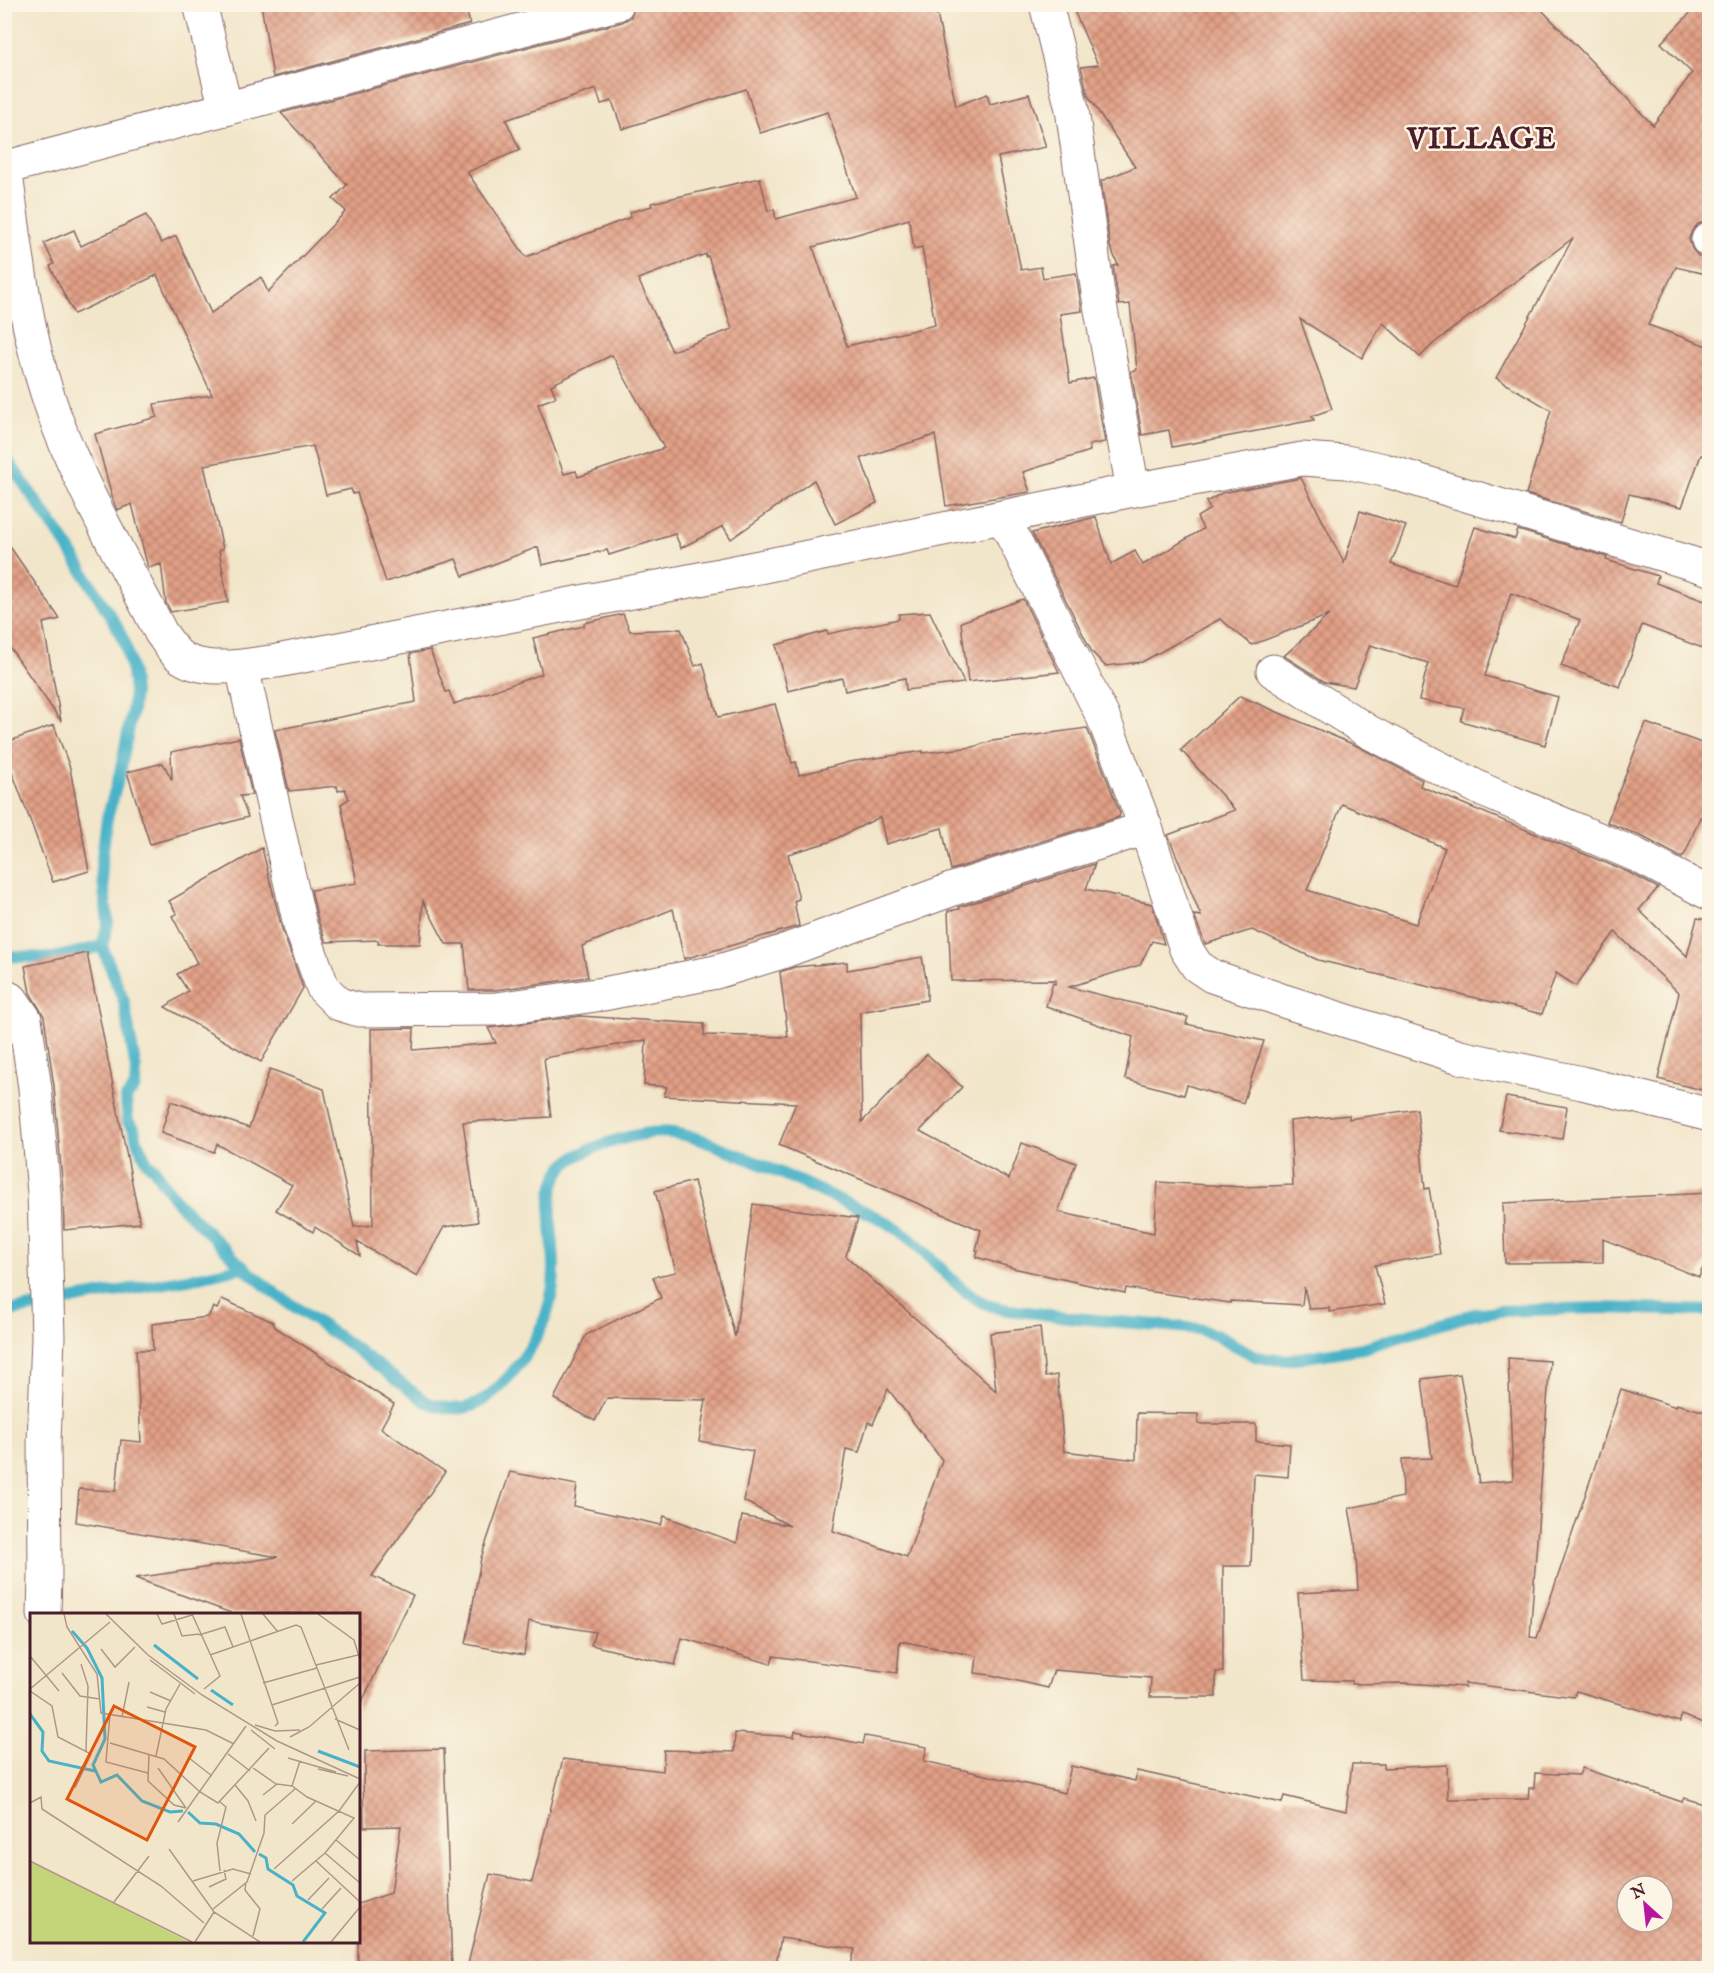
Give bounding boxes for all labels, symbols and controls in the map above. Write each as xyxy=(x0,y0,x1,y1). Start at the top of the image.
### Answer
district label: VILLAGE xyxy=(1406,121,1557,159)
inset map xyxy=(30,1613,360,1943)
north arrow xyxy=(1615,1874,1675,1934)
text: N xyxy=(1627,1880,1650,1905)

